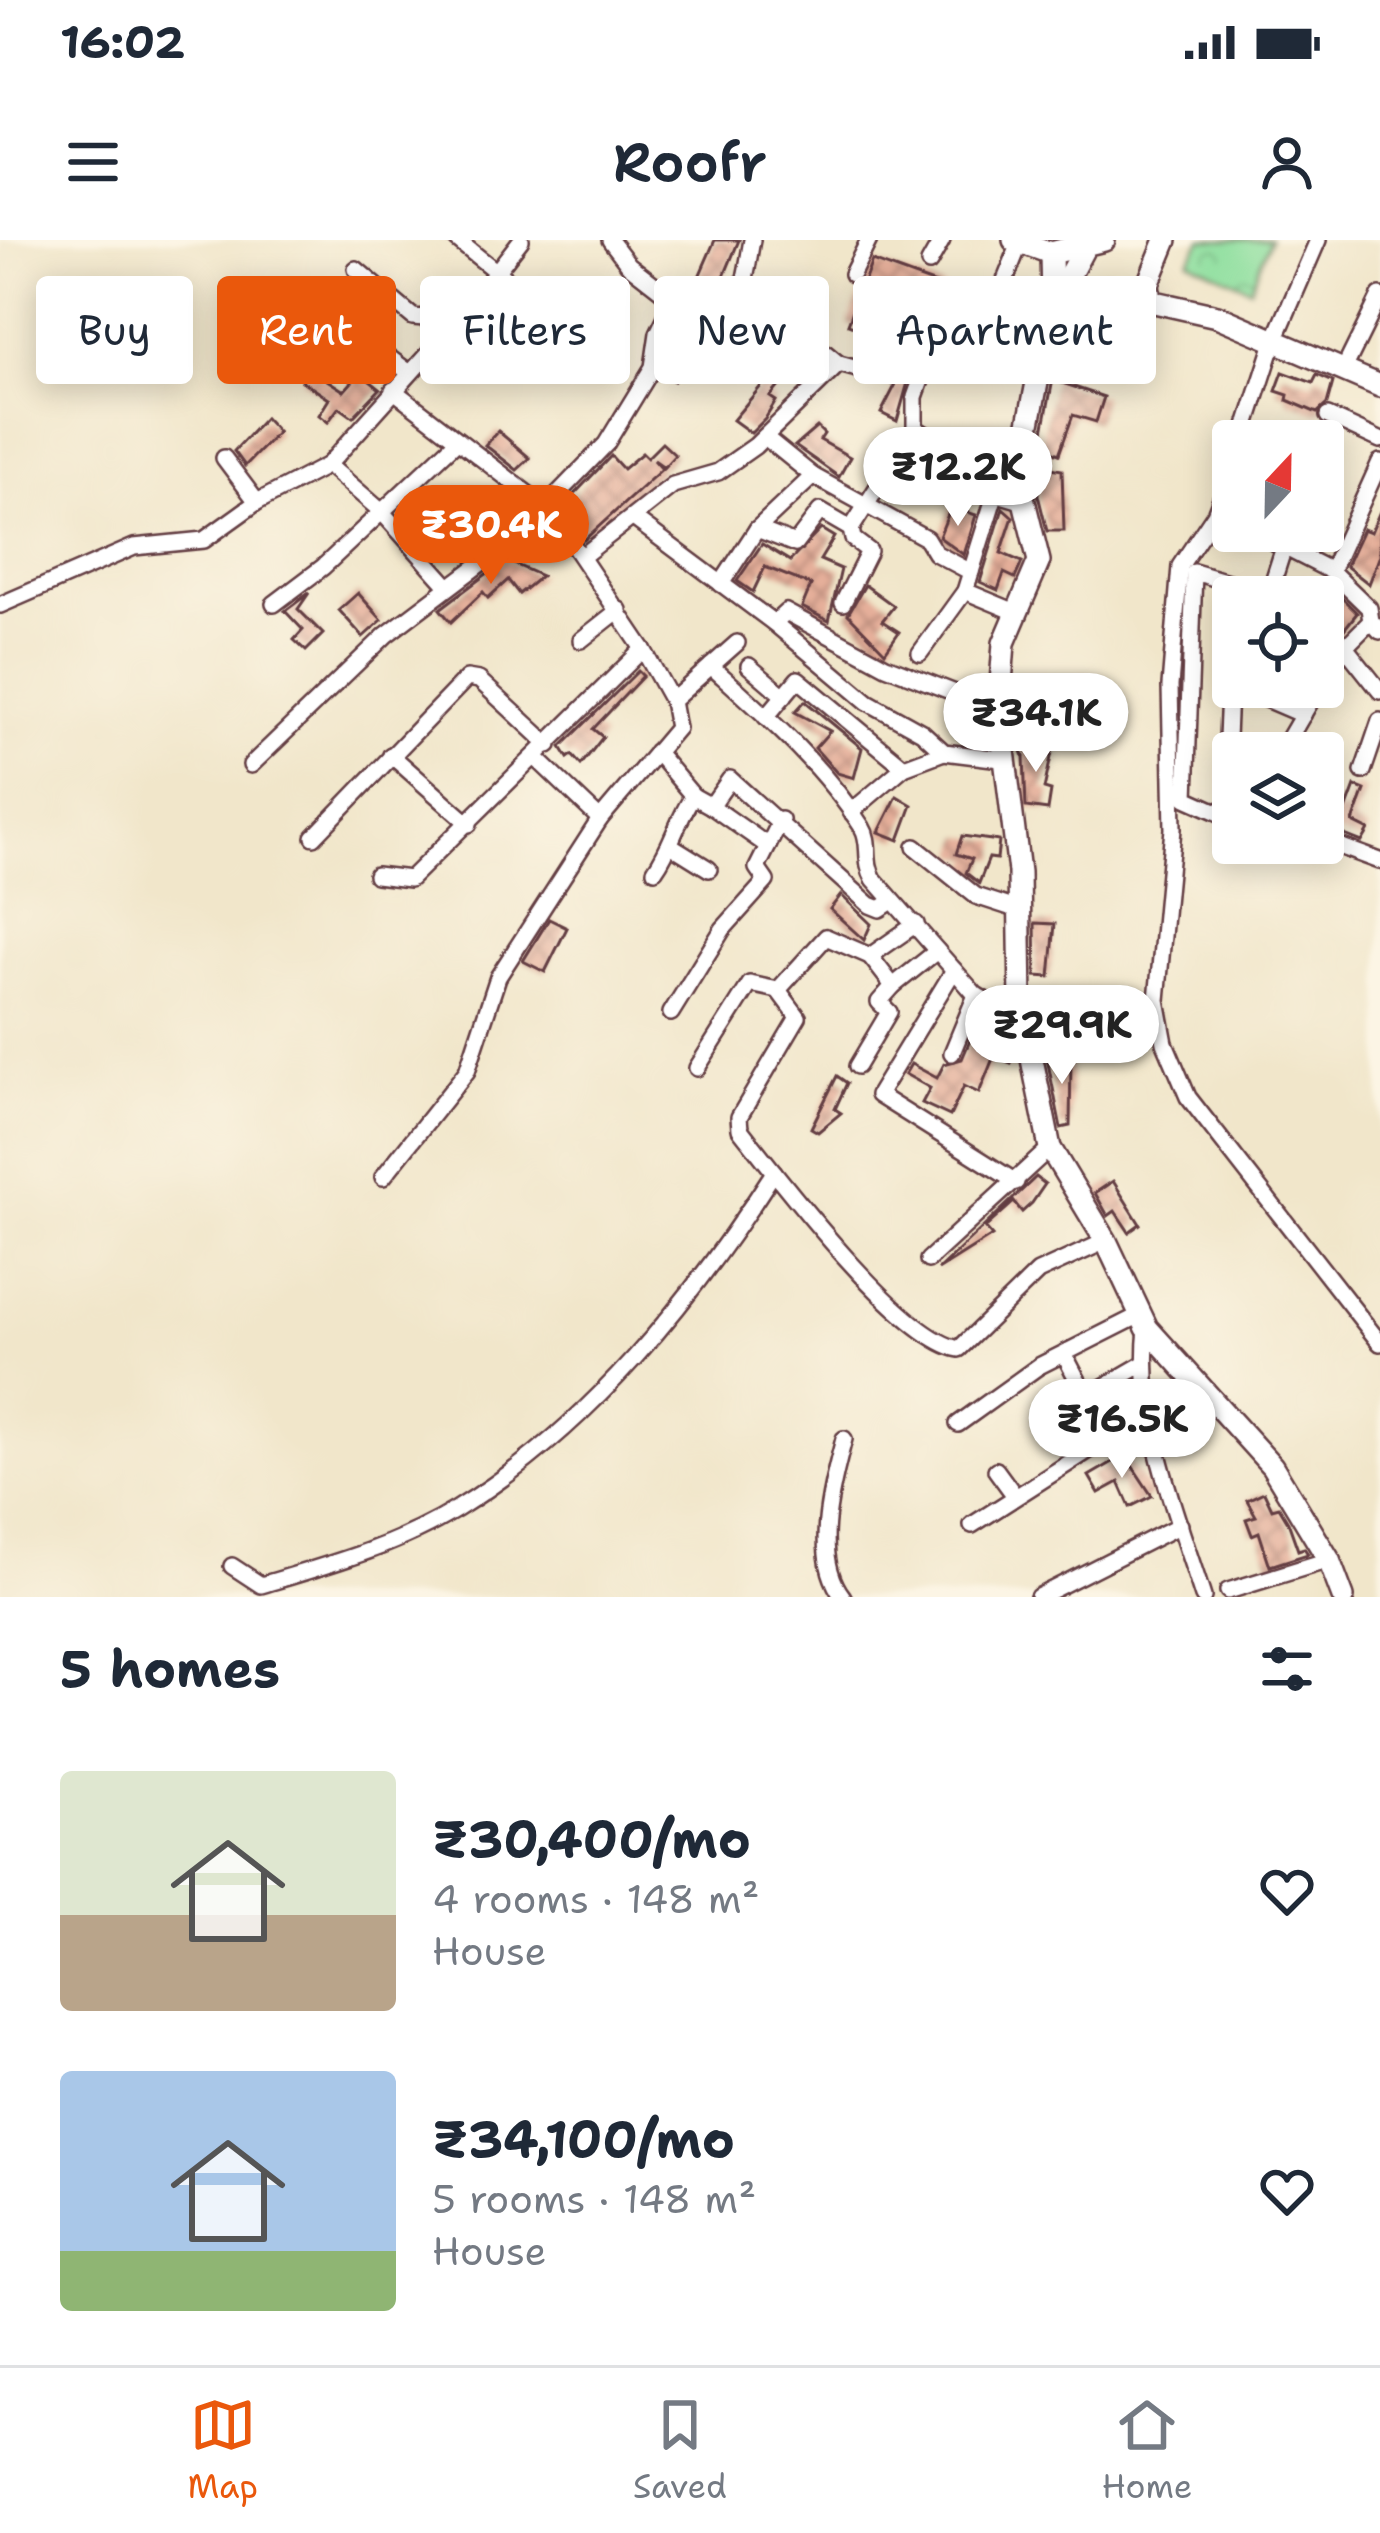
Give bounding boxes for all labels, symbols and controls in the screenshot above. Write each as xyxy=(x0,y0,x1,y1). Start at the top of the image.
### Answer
text: 16:02 xyxy=(60,12,185,72)
text: Roofr xyxy=(613,126,767,198)
icon: menu xyxy=(60,129,126,195)
icon: person xyxy=(1254,129,1320,195)
chip: Buy xyxy=(36,276,193,384)
chip: Rent xyxy=(217,276,396,384)
chip: Filters xyxy=(420,276,630,384)
chip: New xyxy=(654,276,829,384)
chip: Apartment xyxy=(853,276,1156,384)
north arrow xyxy=(1212,420,1344,552)
map controls xyxy=(1212,420,1344,864)
pin: ₹12.2K xyxy=(860,427,1056,529)
text: ₹12.2K xyxy=(890,440,1026,492)
pin: ₹30.4K xyxy=(393,485,589,587)
text: ₹30.4K xyxy=(420,498,562,550)
button: locate xyxy=(1212,576,1344,708)
pin: ₹34.1K xyxy=(938,673,1134,775)
text: ₹34.1K xyxy=(970,686,1102,738)
button: layers xyxy=(1212,732,1344,864)
pin: ₹29.9K xyxy=(964,985,1160,1087)
text: ₹29.9K xyxy=(992,998,1132,1050)
pin: ₹16.5K xyxy=(1024,1379,1220,1481)
text: ₹16.5K xyxy=(1056,1392,1188,1444)
text: 5 homes xyxy=(60,1635,280,1703)
icon: filters xyxy=(1254,1636,1320,1702)
text: ₹30,400/mo xyxy=(432,1805,751,1873)
icon: home xyxy=(156,1819,300,1963)
icon: heart xyxy=(1254,1858,1320,1924)
text: 4 rooms · 148 m² xyxy=(432,1873,760,1925)
text: House xyxy=(432,1925,547,1977)
text: ₹34,100/mo xyxy=(432,2105,735,2173)
icon: home xyxy=(156,2119,300,2263)
icon: heart xyxy=(1254,2158,1320,2224)
text: 5 rooms · 148 m² xyxy=(432,2173,756,2225)
text: House xyxy=(432,2225,547,2277)
tab: Map xyxy=(187,2392,258,2509)
tab: Saved xyxy=(633,2392,727,2509)
tab: Home xyxy=(1102,2392,1192,2509)

